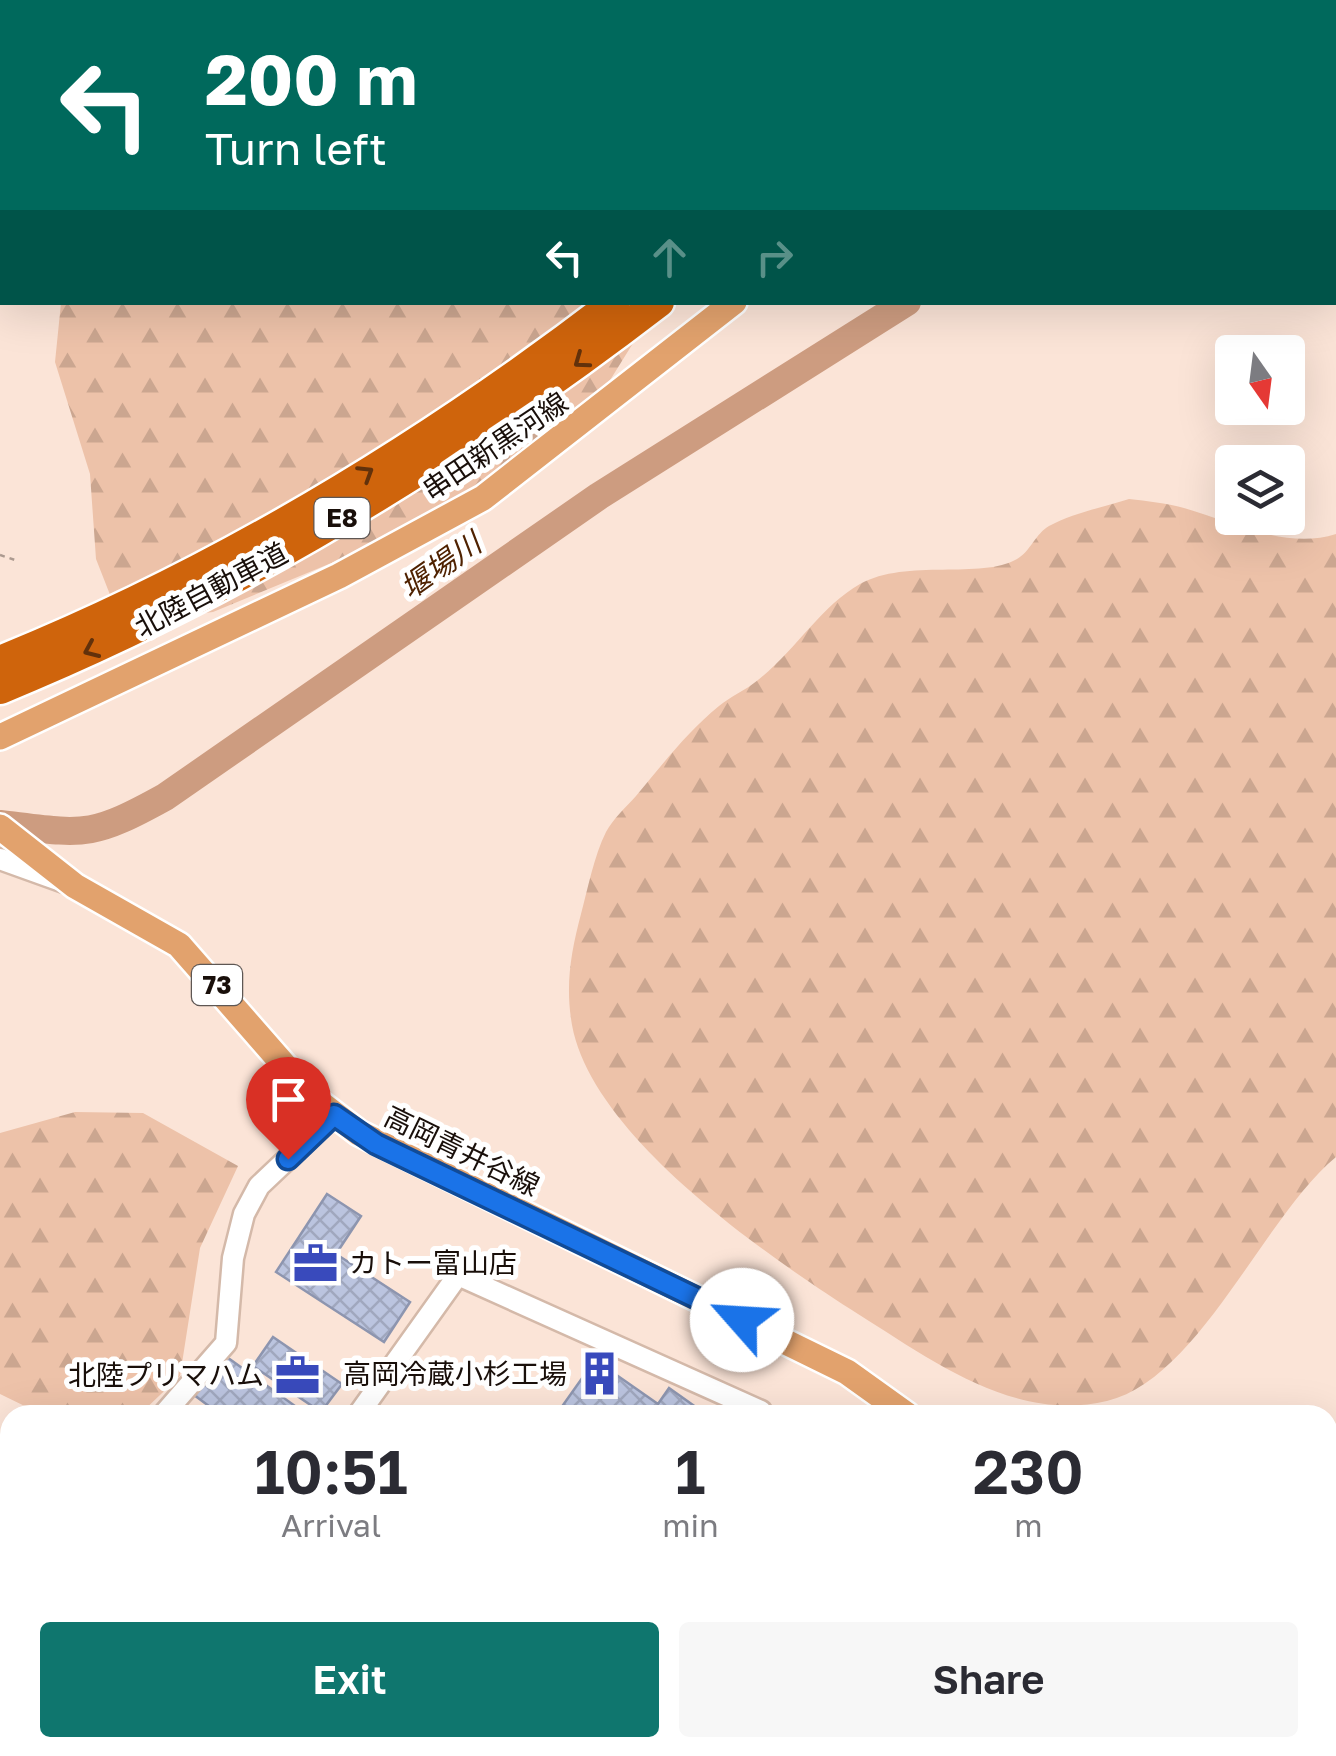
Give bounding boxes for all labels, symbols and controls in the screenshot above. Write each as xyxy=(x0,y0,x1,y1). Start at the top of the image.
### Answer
text: 200 m xyxy=(205,36,417,120)
icon: left xyxy=(40,40,170,170)
text: Turn left xyxy=(205,121,387,175)
icon: left xyxy=(537,230,592,285)
icon: ahead xyxy=(642,230,697,285)
icon: right xyxy=(747,230,802,285)
north arrow xyxy=(1215,335,1305,425)
map controls xyxy=(1215,335,1305,535)
one-way arrow xyxy=(574,349,592,367)
street label: 串田新黒河線 xyxy=(416,385,574,506)
button: layers xyxy=(1215,445,1305,535)
one-way arrow xyxy=(356,466,374,485)
road number: E8 xyxy=(314,498,370,538)
water label: 堰場川 xyxy=(393,523,490,606)
street label: 北陸自動車道 xyxy=(129,536,293,644)
one-way arrow xyxy=(83,638,101,658)
road number: 73 xyxy=(192,965,242,1005)
pin xyxy=(246,1057,331,1160)
icon: arrive xyxy=(261,1072,316,1127)
street label: 高岡青井谷線 xyxy=(379,1099,545,1202)
office icon: カトー富山店 xyxy=(292,1239,340,1287)
place label: カトー富山店 xyxy=(349,1246,517,1279)
position arrow xyxy=(690,1268,794,1372)
building icon: 高岡冷蔵小杉工場 xyxy=(576,1350,624,1398)
office icon: 北陸プリマハム xyxy=(273,1351,321,1399)
place label: 高岡冷蔵小杉工場 xyxy=(343,1357,567,1390)
place label: 北陸プリマハム xyxy=(68,1358,264,1391)
text: 10:51 xyxy=(254,1435,408,1507)
text: 1 xyxy=(675,1435,706,1507)
text: 230 xyxy=(973,1435,1084,1507)
text: Arrival xyxy=(281,1506,381,1544)
text: min xyxy=(662,1506,719,1544)
text: m xyxy=(1014,1506,1043,1544)
button: Exit xyxy=(40,1622,659,1737)
button: Share xyxy=(679,1622,1298,1737)

